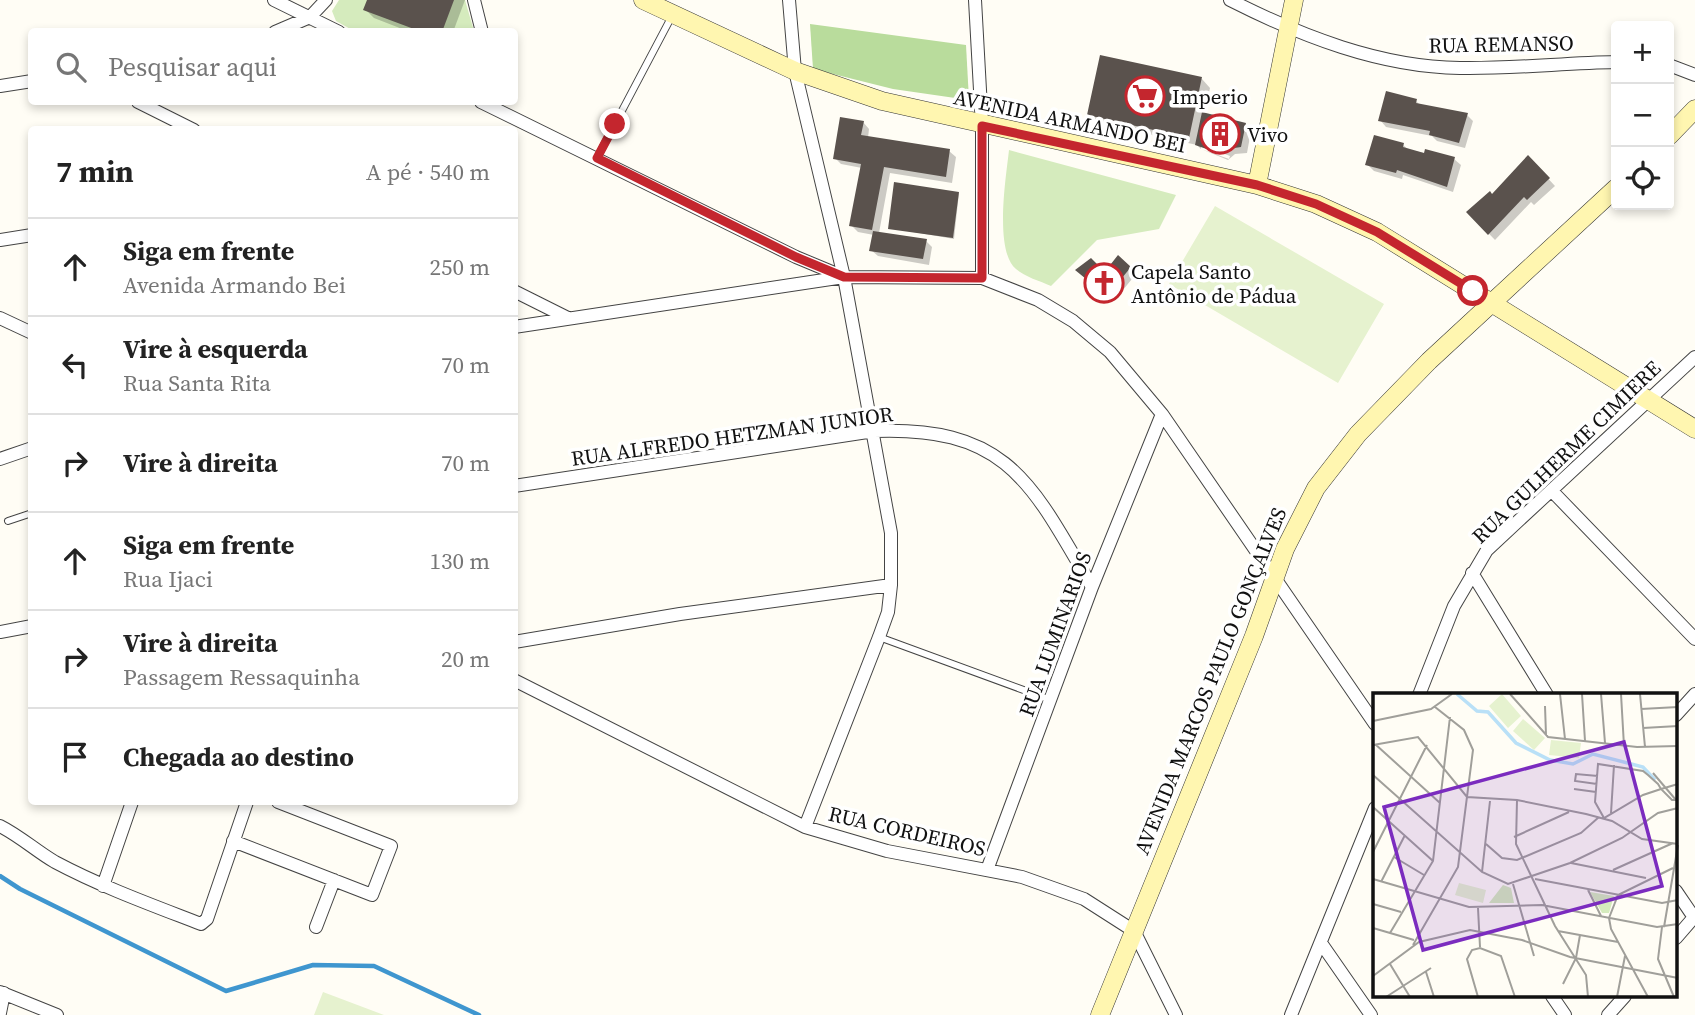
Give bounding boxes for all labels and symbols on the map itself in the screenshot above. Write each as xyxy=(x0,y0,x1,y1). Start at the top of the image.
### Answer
street label: RUA REMANSO xyxy=(1428,28,1574,60)
supermarket icon: Imperio xyxy=(1124,75,1166,117)
street label: AVENIDA ARMANDO BEI xyxy=(951,82,1189,160)
place label: Imperio xyxy=(1172,82,1248,111)
route end xyxy=(599,108,630,139)
building icon: Vivo xyxy=(1199,113,1241,155)
place label: Vivo xyxy=(1247,120,1288,149)
place label: Capela Santo Antônio de Pádua xyxy=(1131,257,1297,310)
church icon: Capela Santo Antônio de Pádua xyxy=(1083,262,1125,304)
route start xyxy=(1457,275,1488,306)
street label: RUA GULHERME CIMIERE xyxy=(1465,354,1667,550)
street label: RUA ALFREDO HETZMAN JUNIOR xyxy=(569,399,895,473)
street label: AVENIDA MARCOS PAULO GONÇALVES xyxy=(1127,503,1293,859)
street label: RUA LUMINARIOS xyxy=(1012,547,1098,721)
inset map xyxy=(1373,693,1678,998)
street label: RUA CORDEIROS xyxy=(826,799,988,863)

